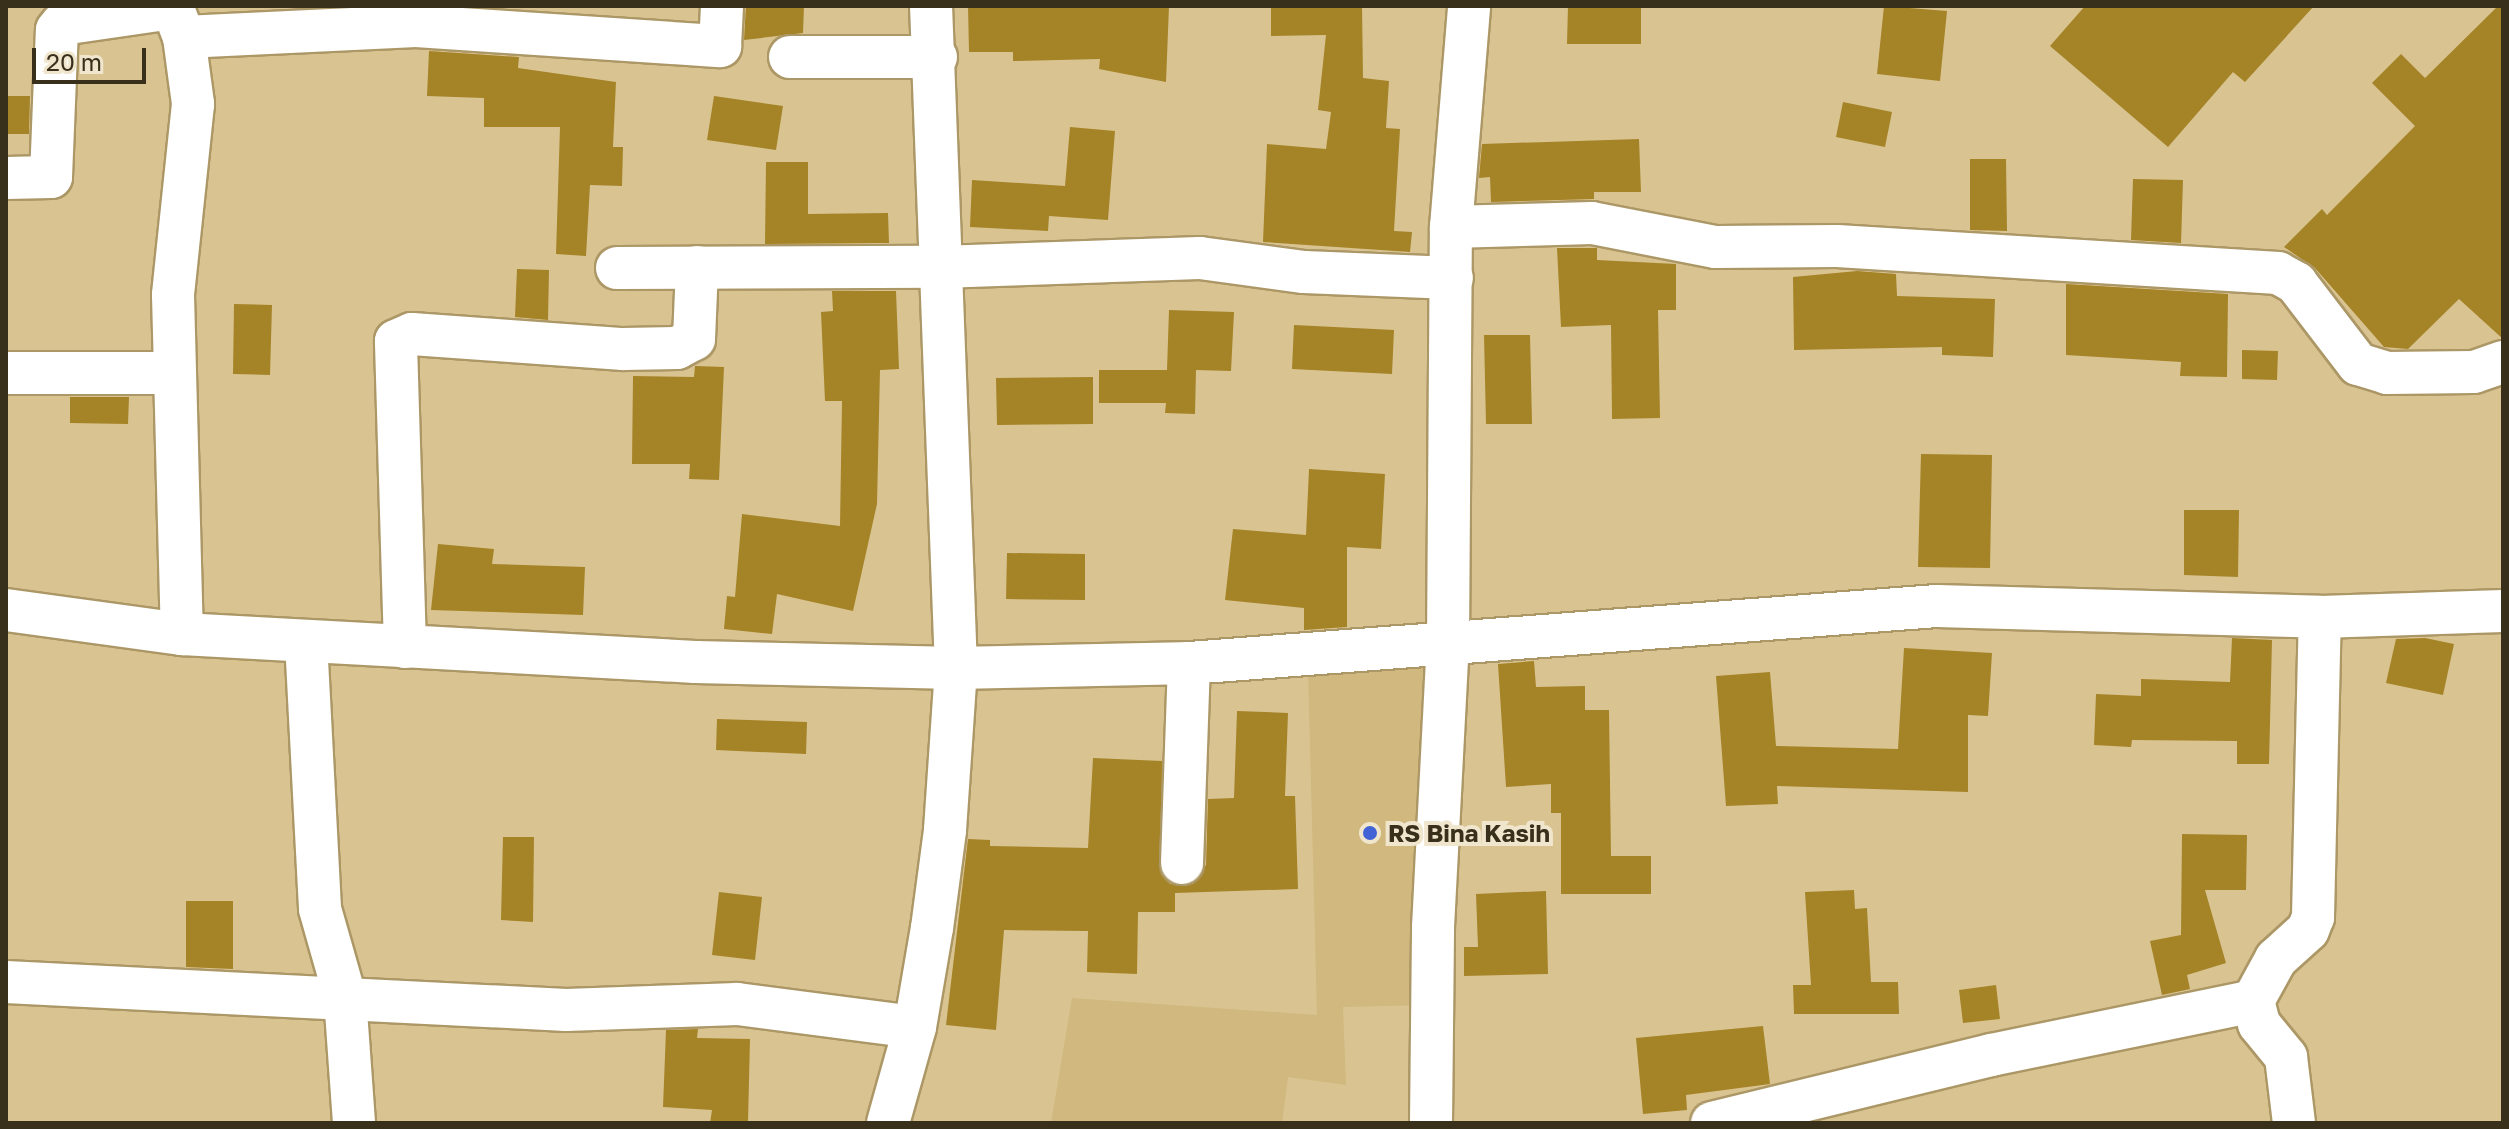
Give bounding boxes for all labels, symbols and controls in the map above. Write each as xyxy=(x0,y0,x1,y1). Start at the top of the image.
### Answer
scale bar xyxy=(36,32,150,82)
text: 20 m xyxy=(46,47,102,76)
place label: RS Bina Kasih xyxy=(1388,819,1550,847)
marker: RS Bina Kasih xyxy=(1359,822,1381,844)

